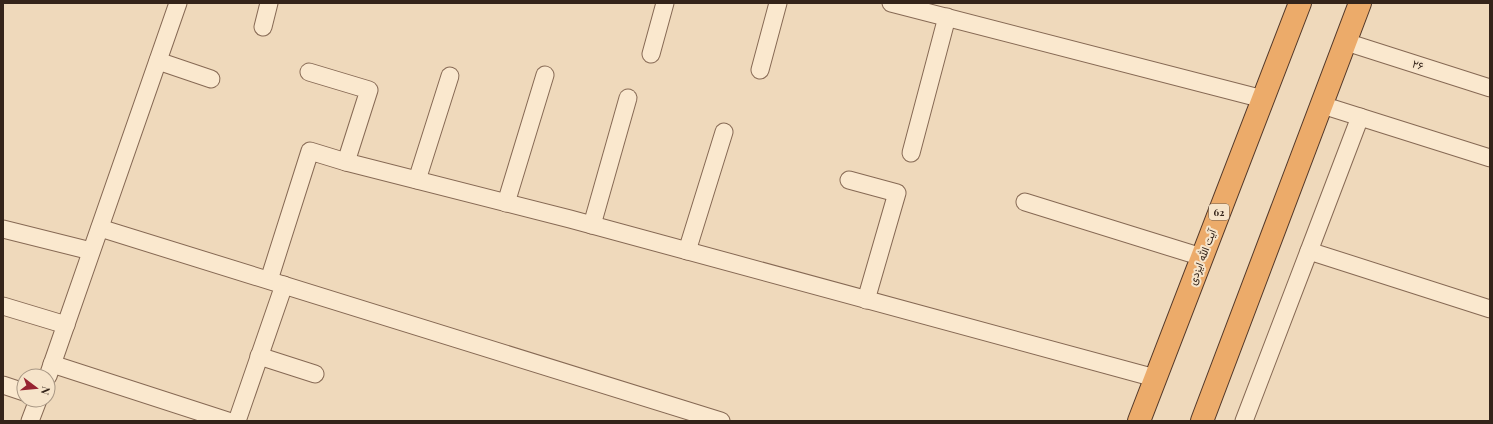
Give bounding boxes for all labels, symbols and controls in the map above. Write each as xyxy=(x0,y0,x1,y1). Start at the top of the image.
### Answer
street label: ۲۶ xyxy=(1411,56,1426,73)
road number: 62 xyxy=(1209,204,1229,220)
street label: آیت الله ایزدی xyxy=(1184,226,1219,287)
north arrow xyxy=(16,368,56,408)
text: N xyxy=(38,385,54,397)

